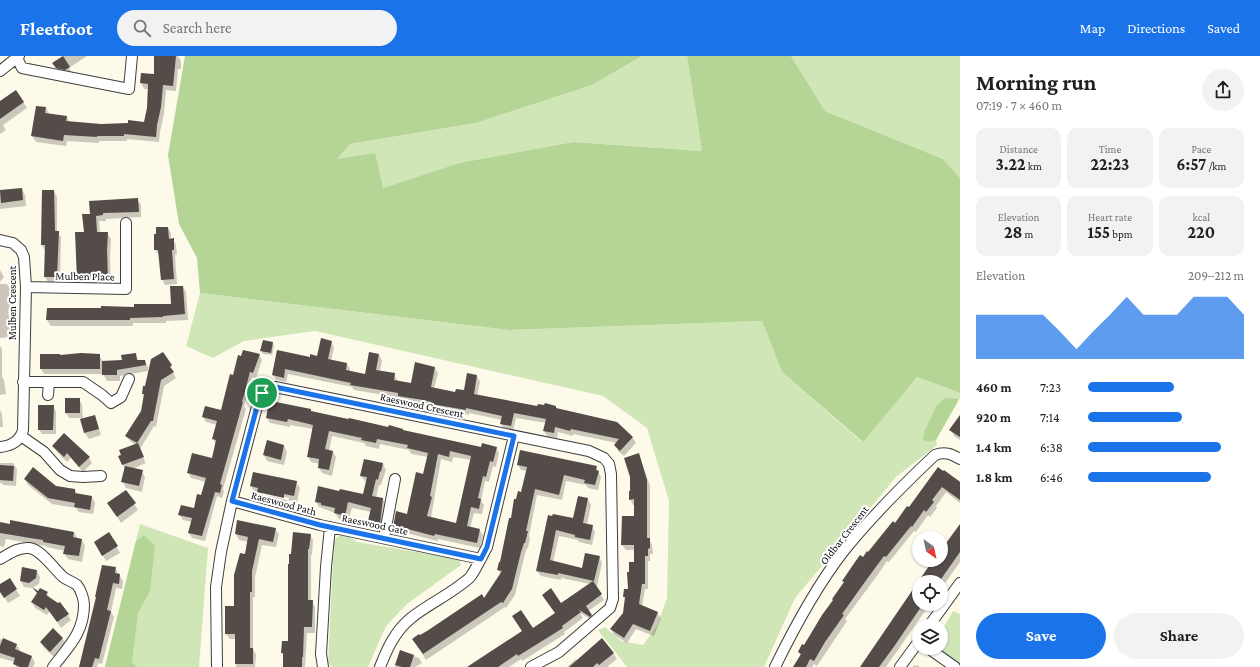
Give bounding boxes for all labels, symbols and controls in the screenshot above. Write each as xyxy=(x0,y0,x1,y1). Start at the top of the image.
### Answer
search box xyxy=(117,10,397,46)
icon: search xyxy=(131,17,153,39)
text: Fleetfoot xyxy=(20,18,93,39)
text: Search here xyxy=(163,20,232,36)
text: Map xyxy=(1080,20,1105,36)
text: Directions xyxy=(1127,20,1185,36)
text: Saved xyxy=(1207,20,1240,36)
button: share xyxy=(1202,69,1244,111)
text: Morning run xyxy=(976,70,1096,95)
text: 07:19 · 7 × 460 m xyxy=(976,98,1062,113)
text: Distance xyxy=(999,143,1038,155)
text: Time xyxy=(1099,143,1121,155)
text: Pace xyxy=(1191,143,1211,155)
text: 3.22 xyxy=(996,155,1026,174)
text: 22:23 xyxy=(1091,155,1129,174)
text: 6:57 xyxy=(1176,155,1206,174)
text: km xyxy=(1026,160,1042,172)
text: /km xyxy=(1206,160,1226,172)
text: Elevation xyxy=(998,211,1039,223)
text: Heart rate xyxy=(1088,211,1132,223)
text: kcal xyxy=(1192,211,1210,223)
text: 28 xyxy=(1004,223,1022,242)
text: 155 xyxy=(1087,223,1110,242)
text: 220 xyxy=(1188,223,1215,242)
text: m xyxy=(1022,228,1033,240)
text: bpm xyxy=(1110,228,1133,240)
street label: Mulben Crescent xyxy=(6,265,18,340)
text: Elevation xyxy=(976,268,1025,283)
text: 209–212 m xyxy=(1188,268,1244,283)
street label: Mulben Place xyxy=(55,269,115,283)
pin xyxy=(245,376,279,410)
text: 460 m xyxy=(976,380,1012,395)
text: 7:23 xyxy=(1040,380,1061,395)
icon: arrive xyxy=(251,382,273,404)
street label: Raeswood Crescent xyxy=(379,390,465,420)
text: 920 m xyxy=(976,410,1011,425)
text: 7:14 xyxy=(1040,410,1060,425)
text: 1.4 km xyxy=(976,440,1012,455)
text: 6:38 xyxy=(1040,440,1063,455)
text: 1.8 km xyxy=(976,470,1013,485)
text: 6:46 xyxy=(1040,470,1063,485)
street label: Raeswood Path xyxy=(250,489,318,517)
street label: Oldbar Crescent xyxy=(817,503,871,567)
street label: Raeswood Gate xyxy=(341,511,409,537)
north arrow xyxy=(912,531,948,567)
map controls xyxy=(912,531,948,655)
button: locate xyxy=(912,575,948,611)
button: Save xyxy=(976,613,1106,659)
button: Share xyxy=(1114,613,1244,659)
button: layers xyxy=(912,619,948,655)

